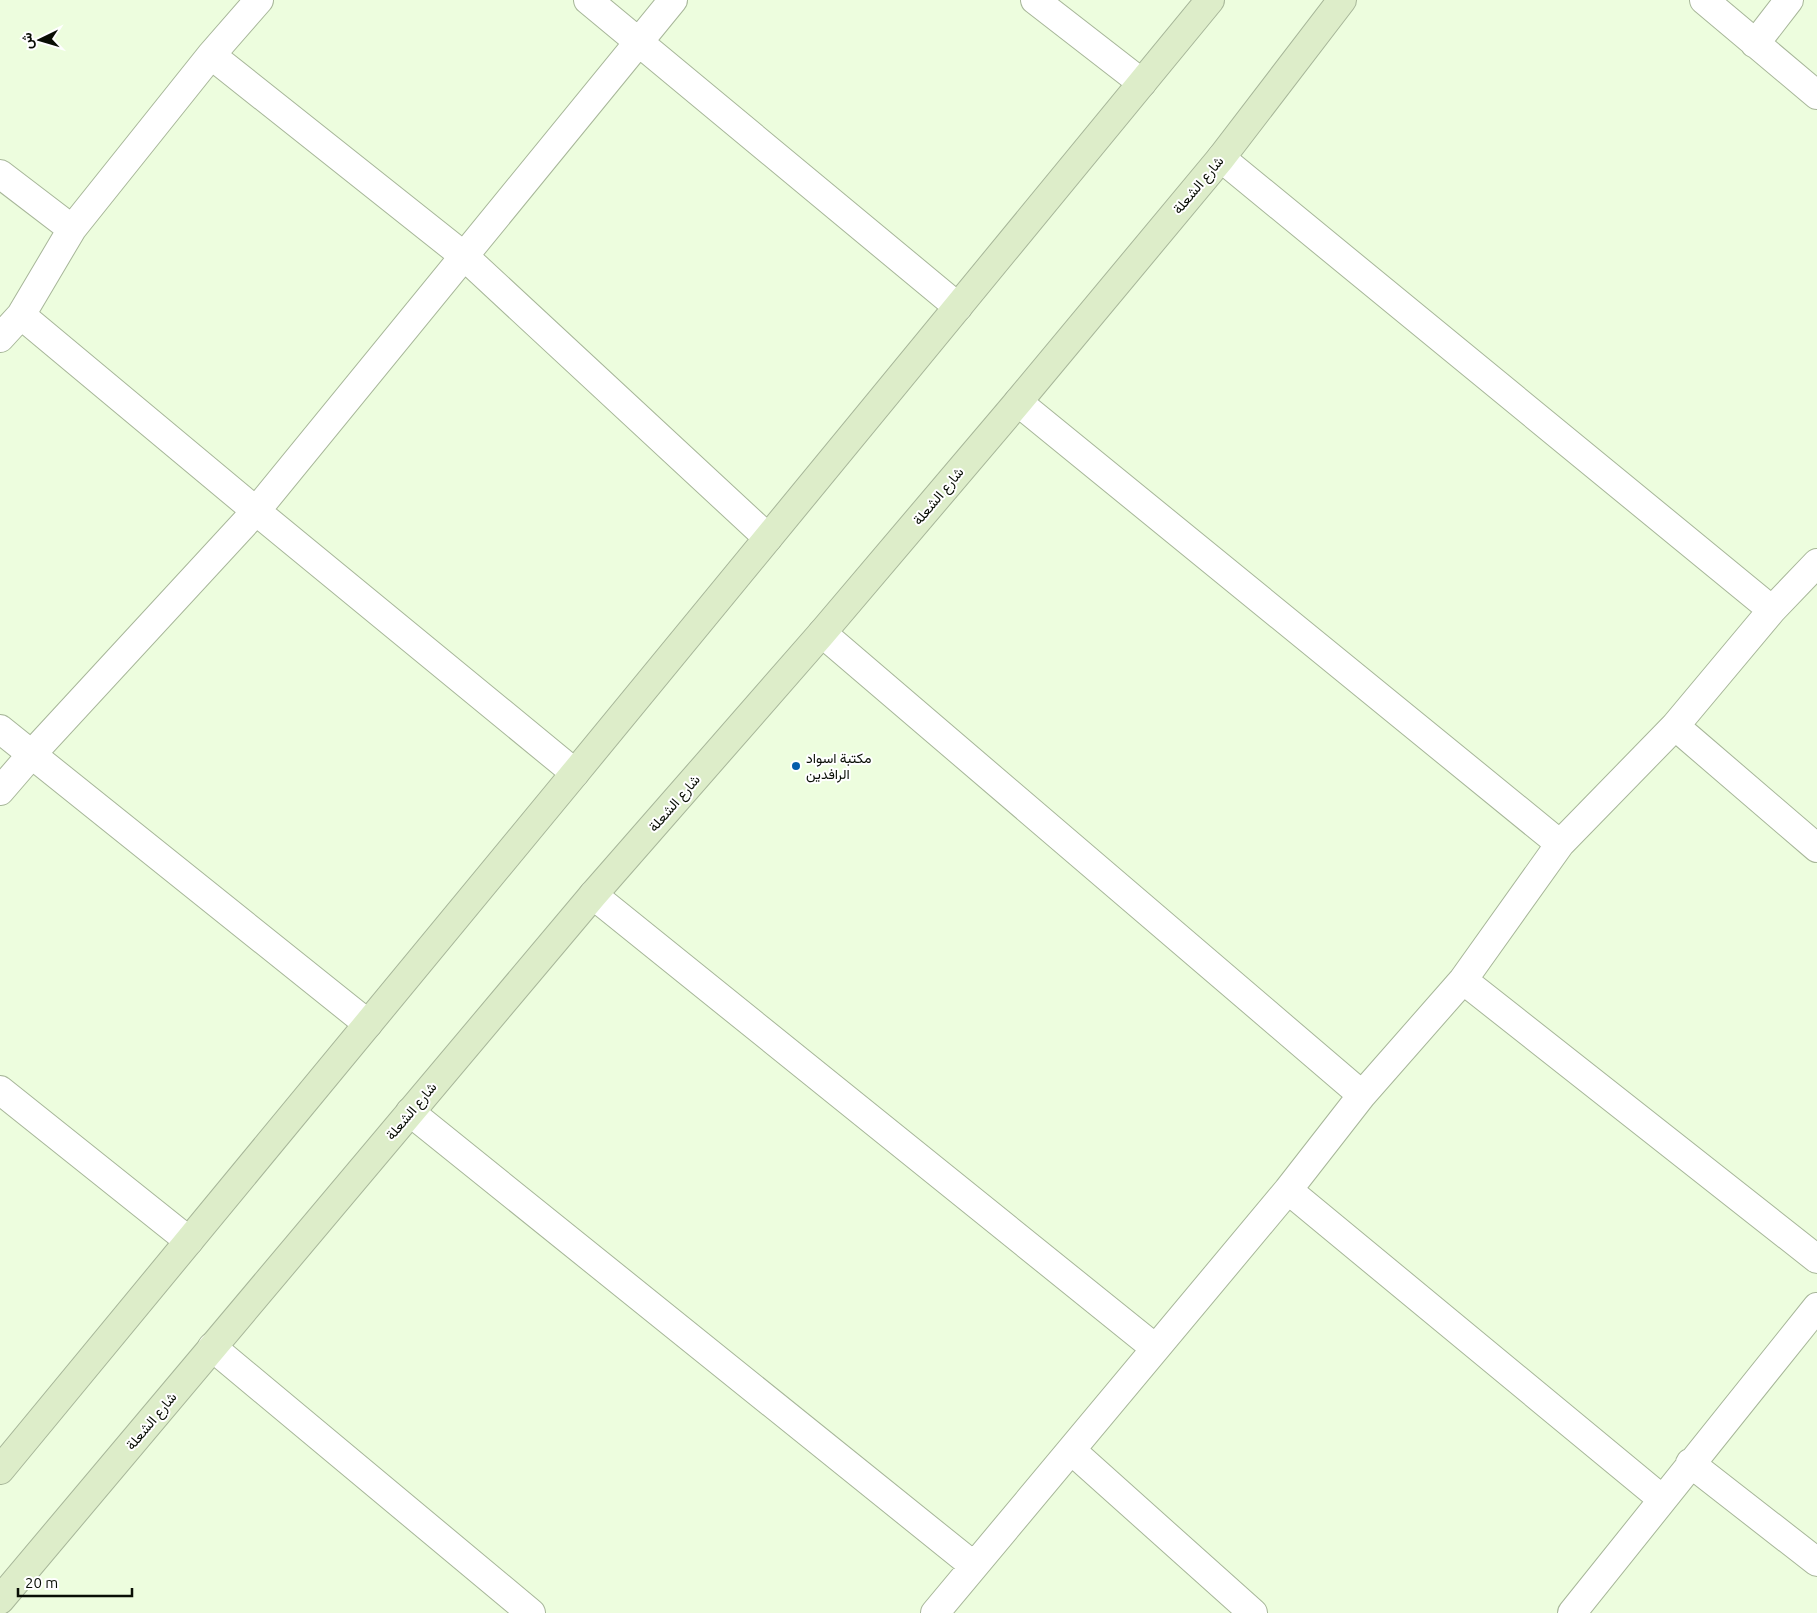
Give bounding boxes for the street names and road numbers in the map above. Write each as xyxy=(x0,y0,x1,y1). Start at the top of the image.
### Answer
street label: شارع الشعلة xyxy=(1169,153,1229,219)
street label: شارع الشعلة xyxy=(909,464,969,530)
street label: شارع الشعلة xyxy=(645,771,705,837)
street label: شارع الشعلة xyxy=(382,1079,442,1145)
street label: شارع الشعلة xyxy=(122,1389,182,1455)

